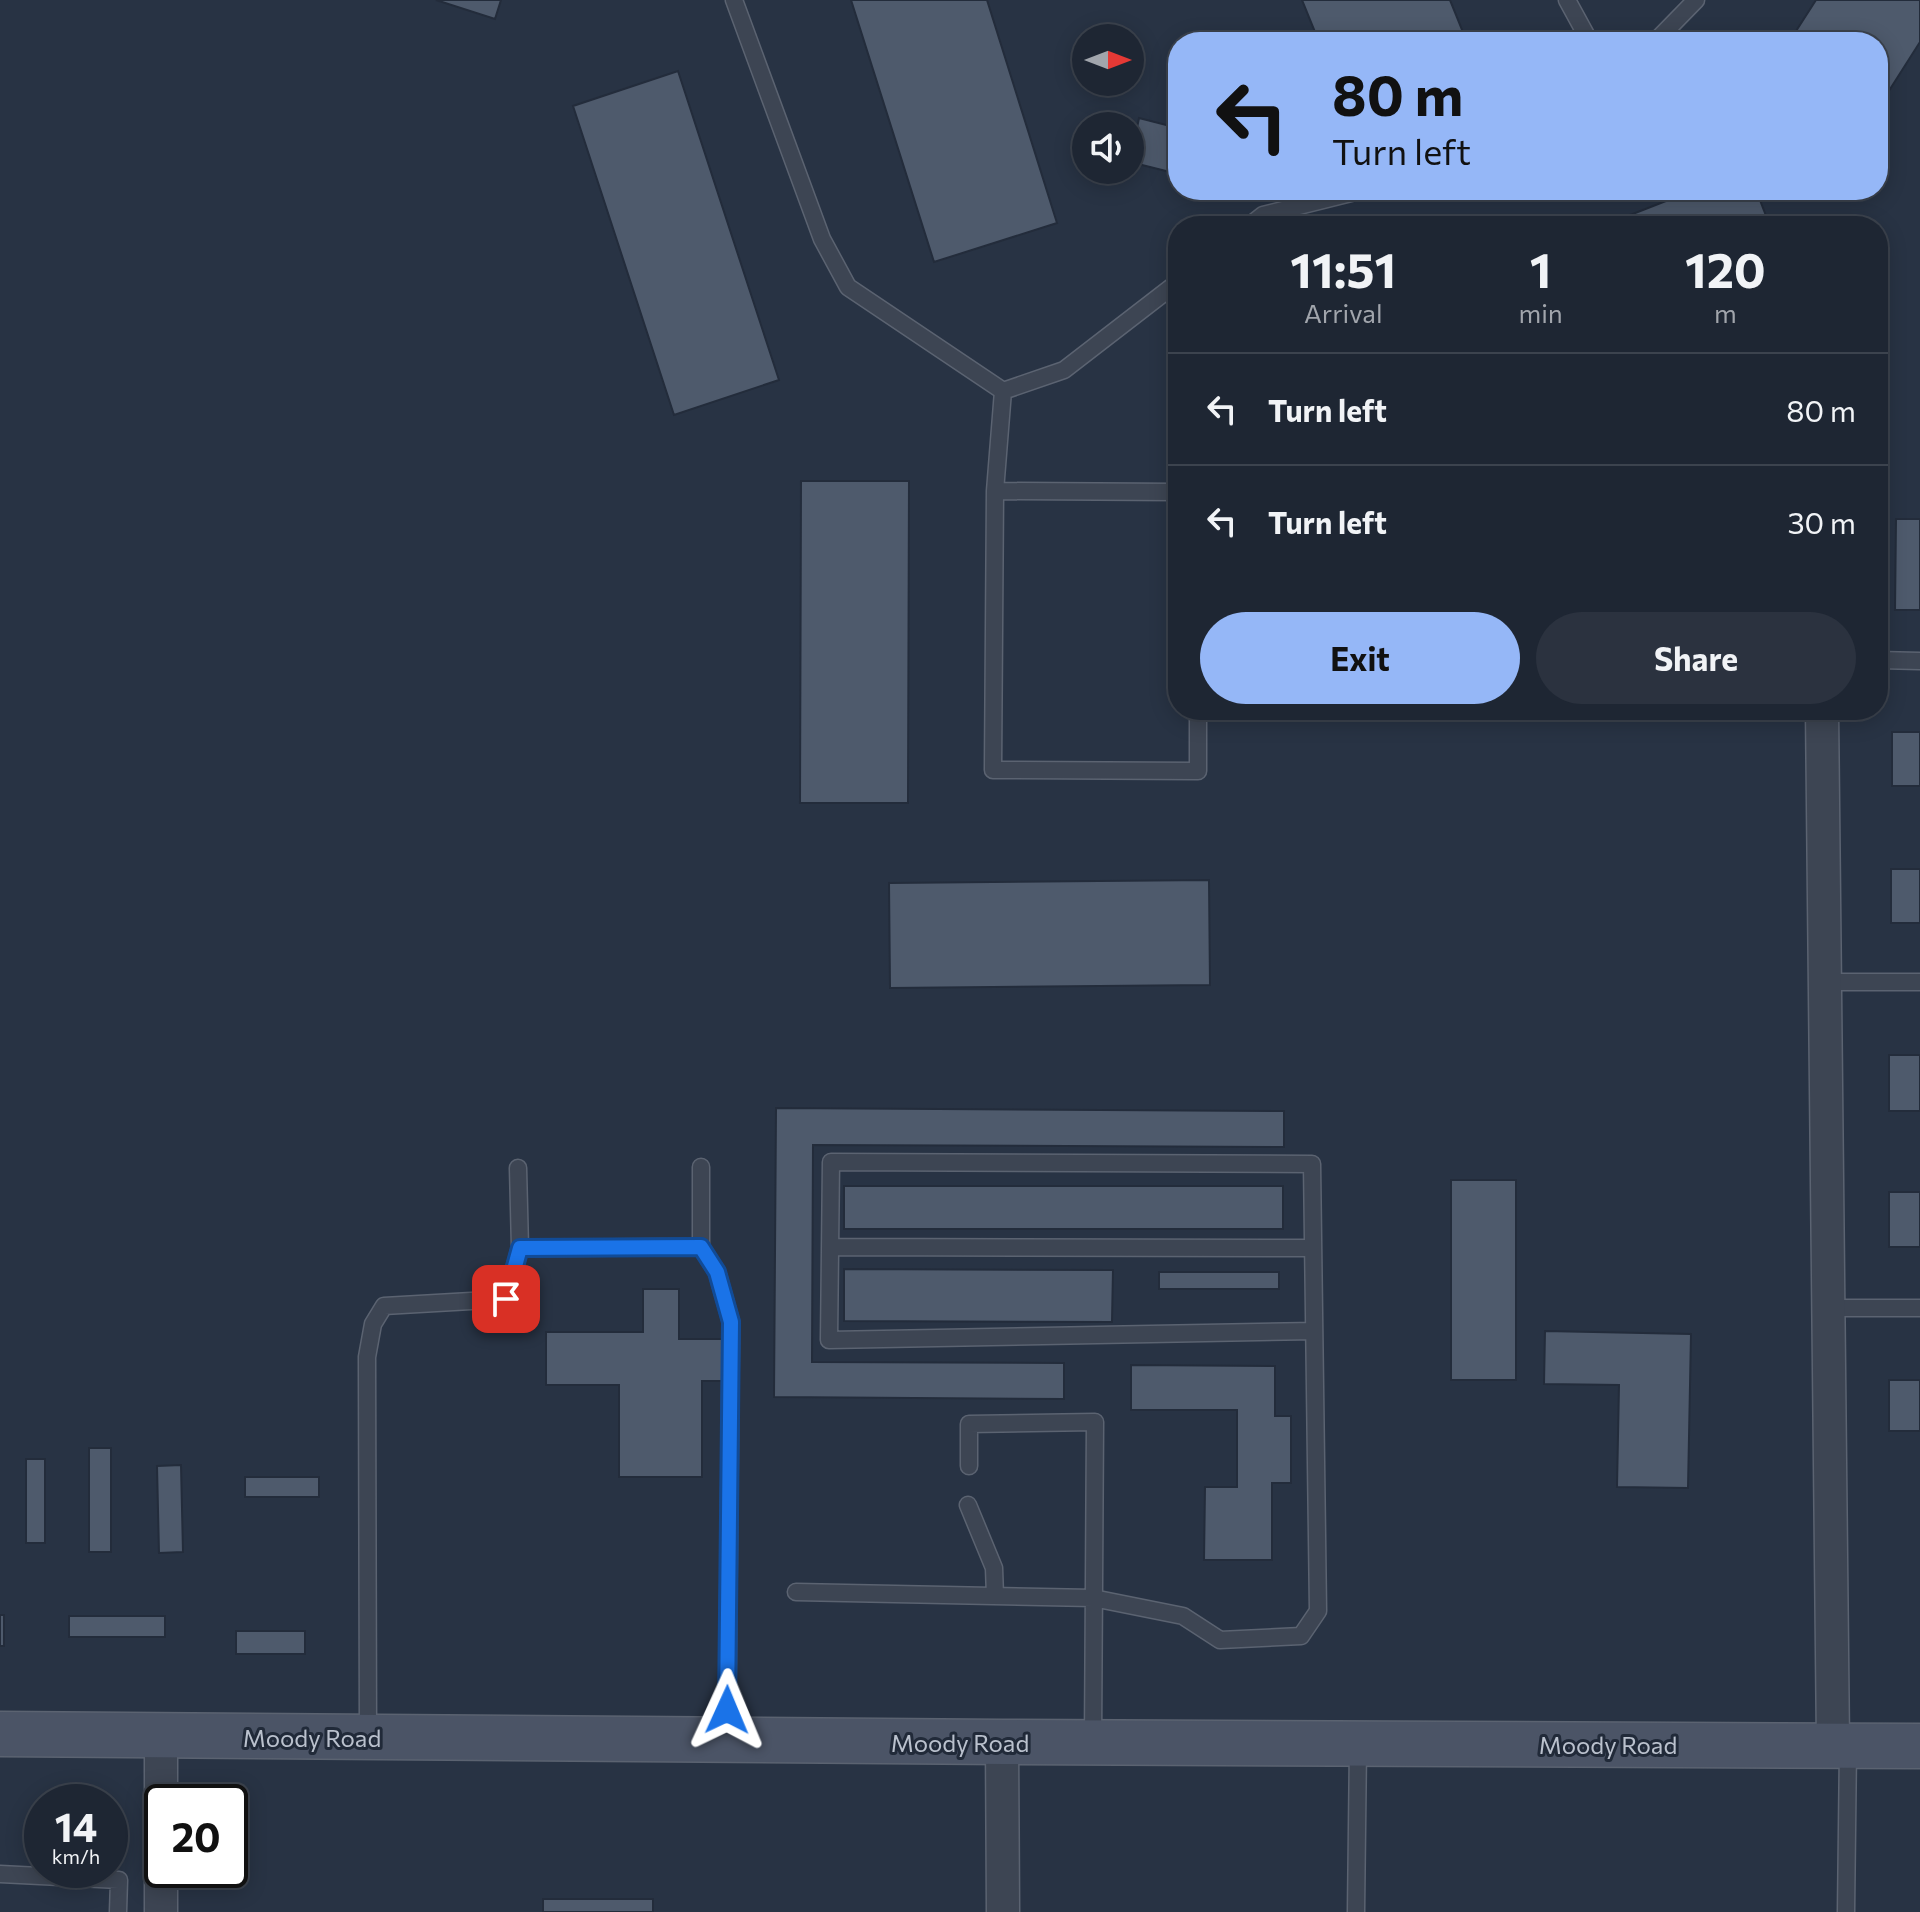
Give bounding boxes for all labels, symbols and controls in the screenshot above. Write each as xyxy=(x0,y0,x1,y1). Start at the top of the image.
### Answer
north arrow xyxy=(1072,24,1144,96)
map controls xyxy=(1072,24,1144,184)
text: 80 m xyxy=(1332,59,1463,128)
icon: left xyxy=(1200,64,1304,168)
button: sound xyxy=(1072,112,1144,184)
text: Turn left xyxy=(1332,128,1471,172)
text: 11:51 xyxy=(1290,239,1396,298)
text: 1 xyxy=(1530,239,1551,298)
text: 120 xyxy=(1685,239,1766,298)
text: Arrival xyxy=(1304,297,1383,328)
text: min xyxy=(1518,297,1563,328)
text: m xyxy=(1714,297,1737,328)
icon: left xyxy=(1200,387,1244,431)
text: Turn left xyxy=(1268,391,1387,428)
text: 80 m xyxy=(1786,391,1856,428)
icon: left xyxy=(1200,499,1244,543)
text: Turn left xyxy=(1268,503,1387,540)
text: 30 m xyxy=(1787,503,1856,540)
button: Exit xyxy=(1200,612,1520,704)
button: Share xyxy=(1536,612,1856,704)
pin xyxy=(472,1265,540,1333)
icon: arrive xyxy=(484,1277,528,1321)
position arrow xyxy=(685,1668,769,1752)
street label: Moody Road xyxy=(243,1723,381,1752)
street label: Moody Road xyxy=(891,1728,1029,1757)
street label: Moody Road xyxy=(1539,1730,1677,1759)
speed limit sign: 20 xyxy=(144,1784,248,1888)
text: 14 xyxy=(55,1801,97,1850)
text: km/h xyxy=(52,1844,100,1868)

